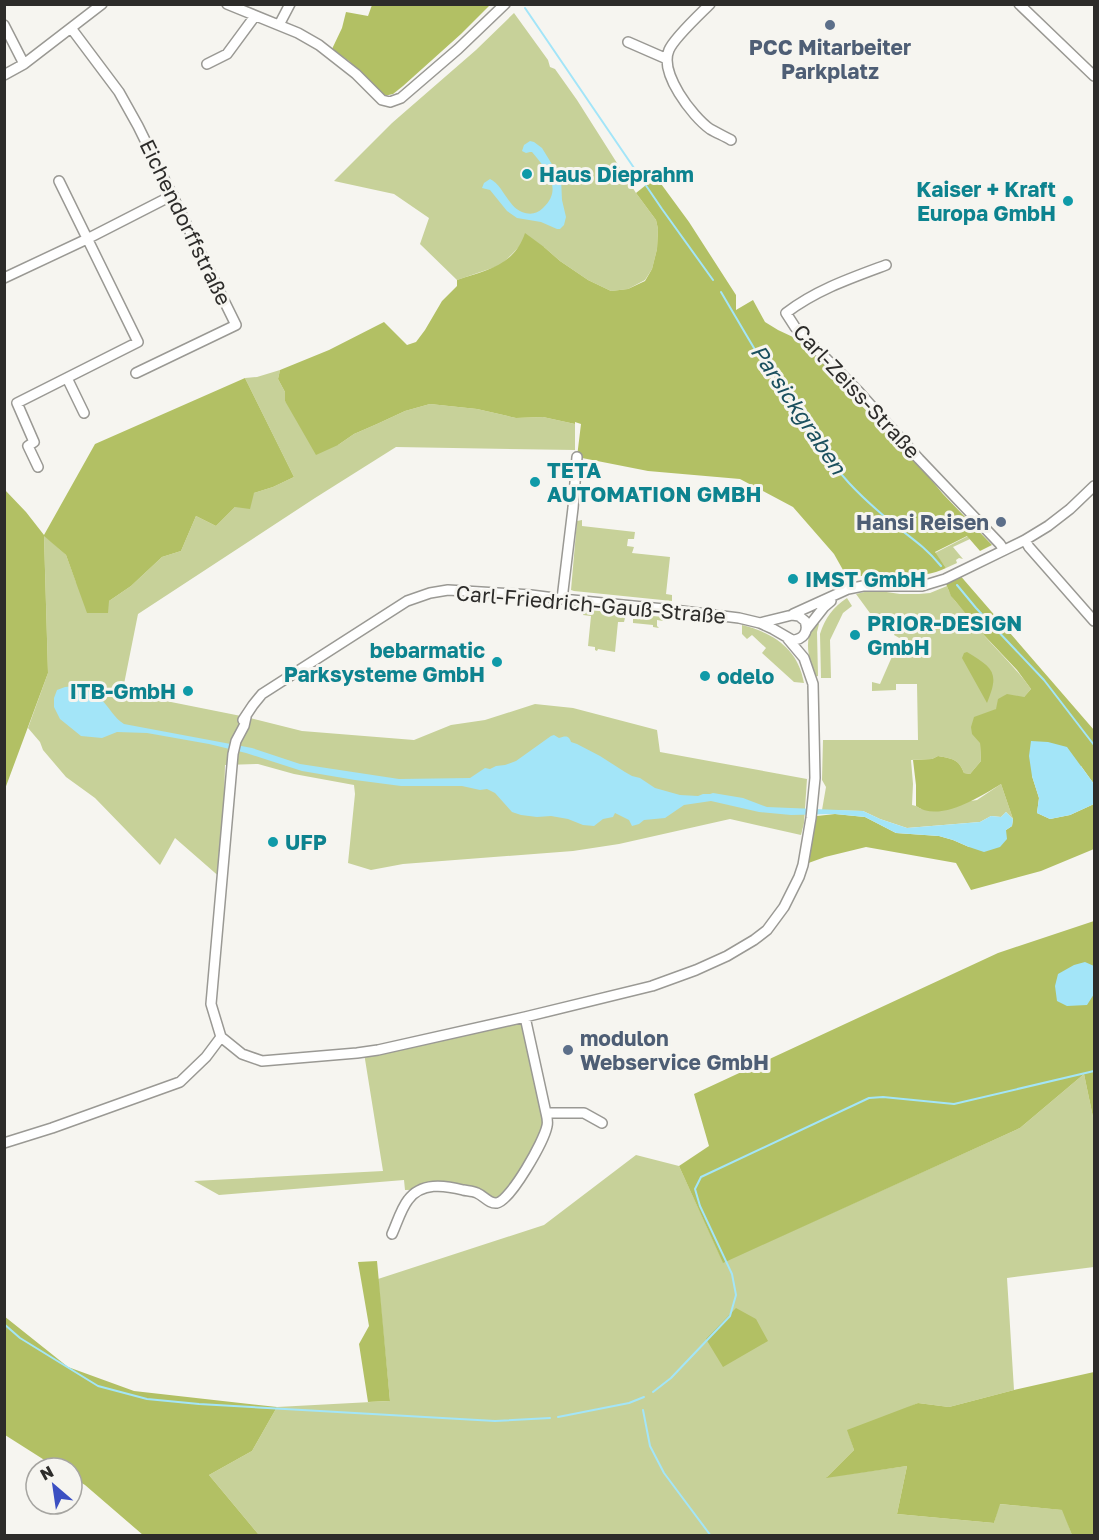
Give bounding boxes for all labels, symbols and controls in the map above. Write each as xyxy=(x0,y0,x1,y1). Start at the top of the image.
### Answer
marker: PCC Mitarbeiter Parkplatz xyxy=(823,18,837,32)
place label: PCC Mitarbeiter Parkplatz xyxy=(749,34,911,84)
street label: Eichendorffstraße xyxy=(135,135,237,309)
place label: Haus Dieprahm xyxy=(539,161,694,187)
marker: Haus Dieprahm xyxy=(520,167,534,181)
place label: Kaiser + Kraft Europa GmbH xyxy=(916,176,1056,226)
marker: Kaiser + Kraft Europa GmbH xyxy=(1061,194,1075,208)
street label: Carl-Zeiss-Straße xyxy=(788,318,926,464)
water label: Parsickgraben xyxy=(746,339,853,480)
place label: TETA AUTOMATION GMBH xyxy=(547,457,762,507)
marker: TETA AUTOMATION GMBH xyxy=(528,475,542,489)
place label: Hansi Reisen xyxy=(856,509,989,535)
marker: Hansi Reisen xyxy=(994,515,1008,529)
place label: IMST GmbH xyxy=(805,566,926,592)
marker: IMST GmbH xyxy=(786,572,800,586)
street label: Carl-Friedrich-Gauß-Straße xyxy=(455,579,727,629)
place label: PRIOR-DESIGN GmbH xyxy=(867,610,1022,660)
marker: PRIOR-DESIGN GmbH xyxy=(848,628,862,642)
place label: bebarmatic Parksysteme GmbH xyxy=(284,637,485,687)
marker: bebarmatic Parksysteme GmbH xyxy=(490,655,504,669)
place label: odelo xyxy=(717,663,774,689)
marker: odelo xyxy=(698,669,712,683)
place label: ITB-GmbH xyxy=(70,678,176,704)
marker: ITB-GmbH xyxy=(181,684,195,698)
place label: UFP xyxy=(285,829,327,855)
marker: UFP xyxy=(266,835,280,849)
place label: modulon Webservice GmbH xyxy=(580,1025,769,1075)
marker: modulon Webservice GmbH xyxy=(561,1043,575,1057)
north arrow xyxy=(24,1456,84,1516)
text: N xyxy=(37,1461,57,1485)

